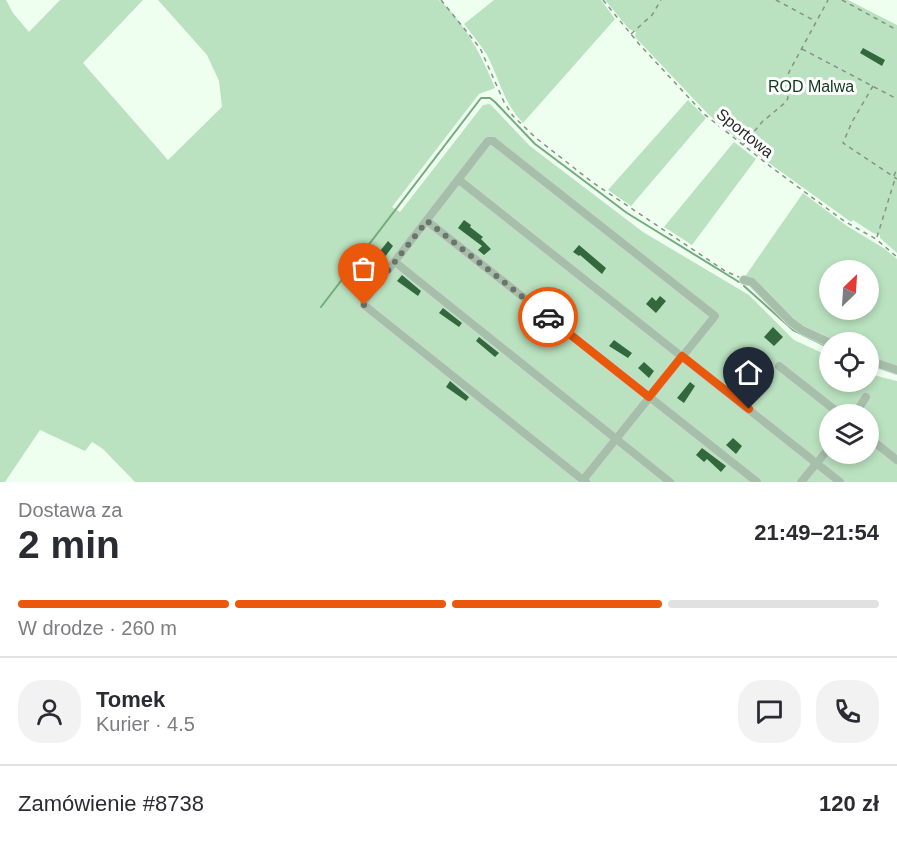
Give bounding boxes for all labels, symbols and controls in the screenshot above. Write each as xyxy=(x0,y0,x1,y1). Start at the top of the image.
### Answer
park label: ROD Malwa xyxy=(768,78,854,95)
street label: Sportowa xyxy=(713,105,777,161)
pin xyxy=(338,243,389,305)
icon: bag xyxy=(347,252,380,285)
north arrow xyxy=(819,260,879,320)
map controls xyxy=(819,260,879,464)
courier xyxy=(518,287,578,347)
icon: car xyxy=(532,301,565,334)
button: locate xyxy=(819,332,879,392)
pin xyxy=(723,347,774,409)
icon: home xyxy=(732,356,765,389)
button: layers xyxy=(819,404,879,464)
text: Dostawa za xyxy=(18,499,123,521)
text: 21:49–21:54 xyxy=(754,520,879,545)
text: 2 min xyxy=(18,523,120,566)
text: W drodze · 260 m xyxy=(18,617,177,639)
button: person xyxy=(18,680,81,743)
button: chat xyxy=(738,680,801,743)
button: phone xyxy=(816,680,879,743)
text: Tomek xyxy=(96,687,165,712)
text: Kurier · 4.5 xyxy=(96,713,195,735)
text: Zamówienie #8738 xyxy=(18,791,204,816)
text: 120 zł xyxy=(819,791,879,816)

